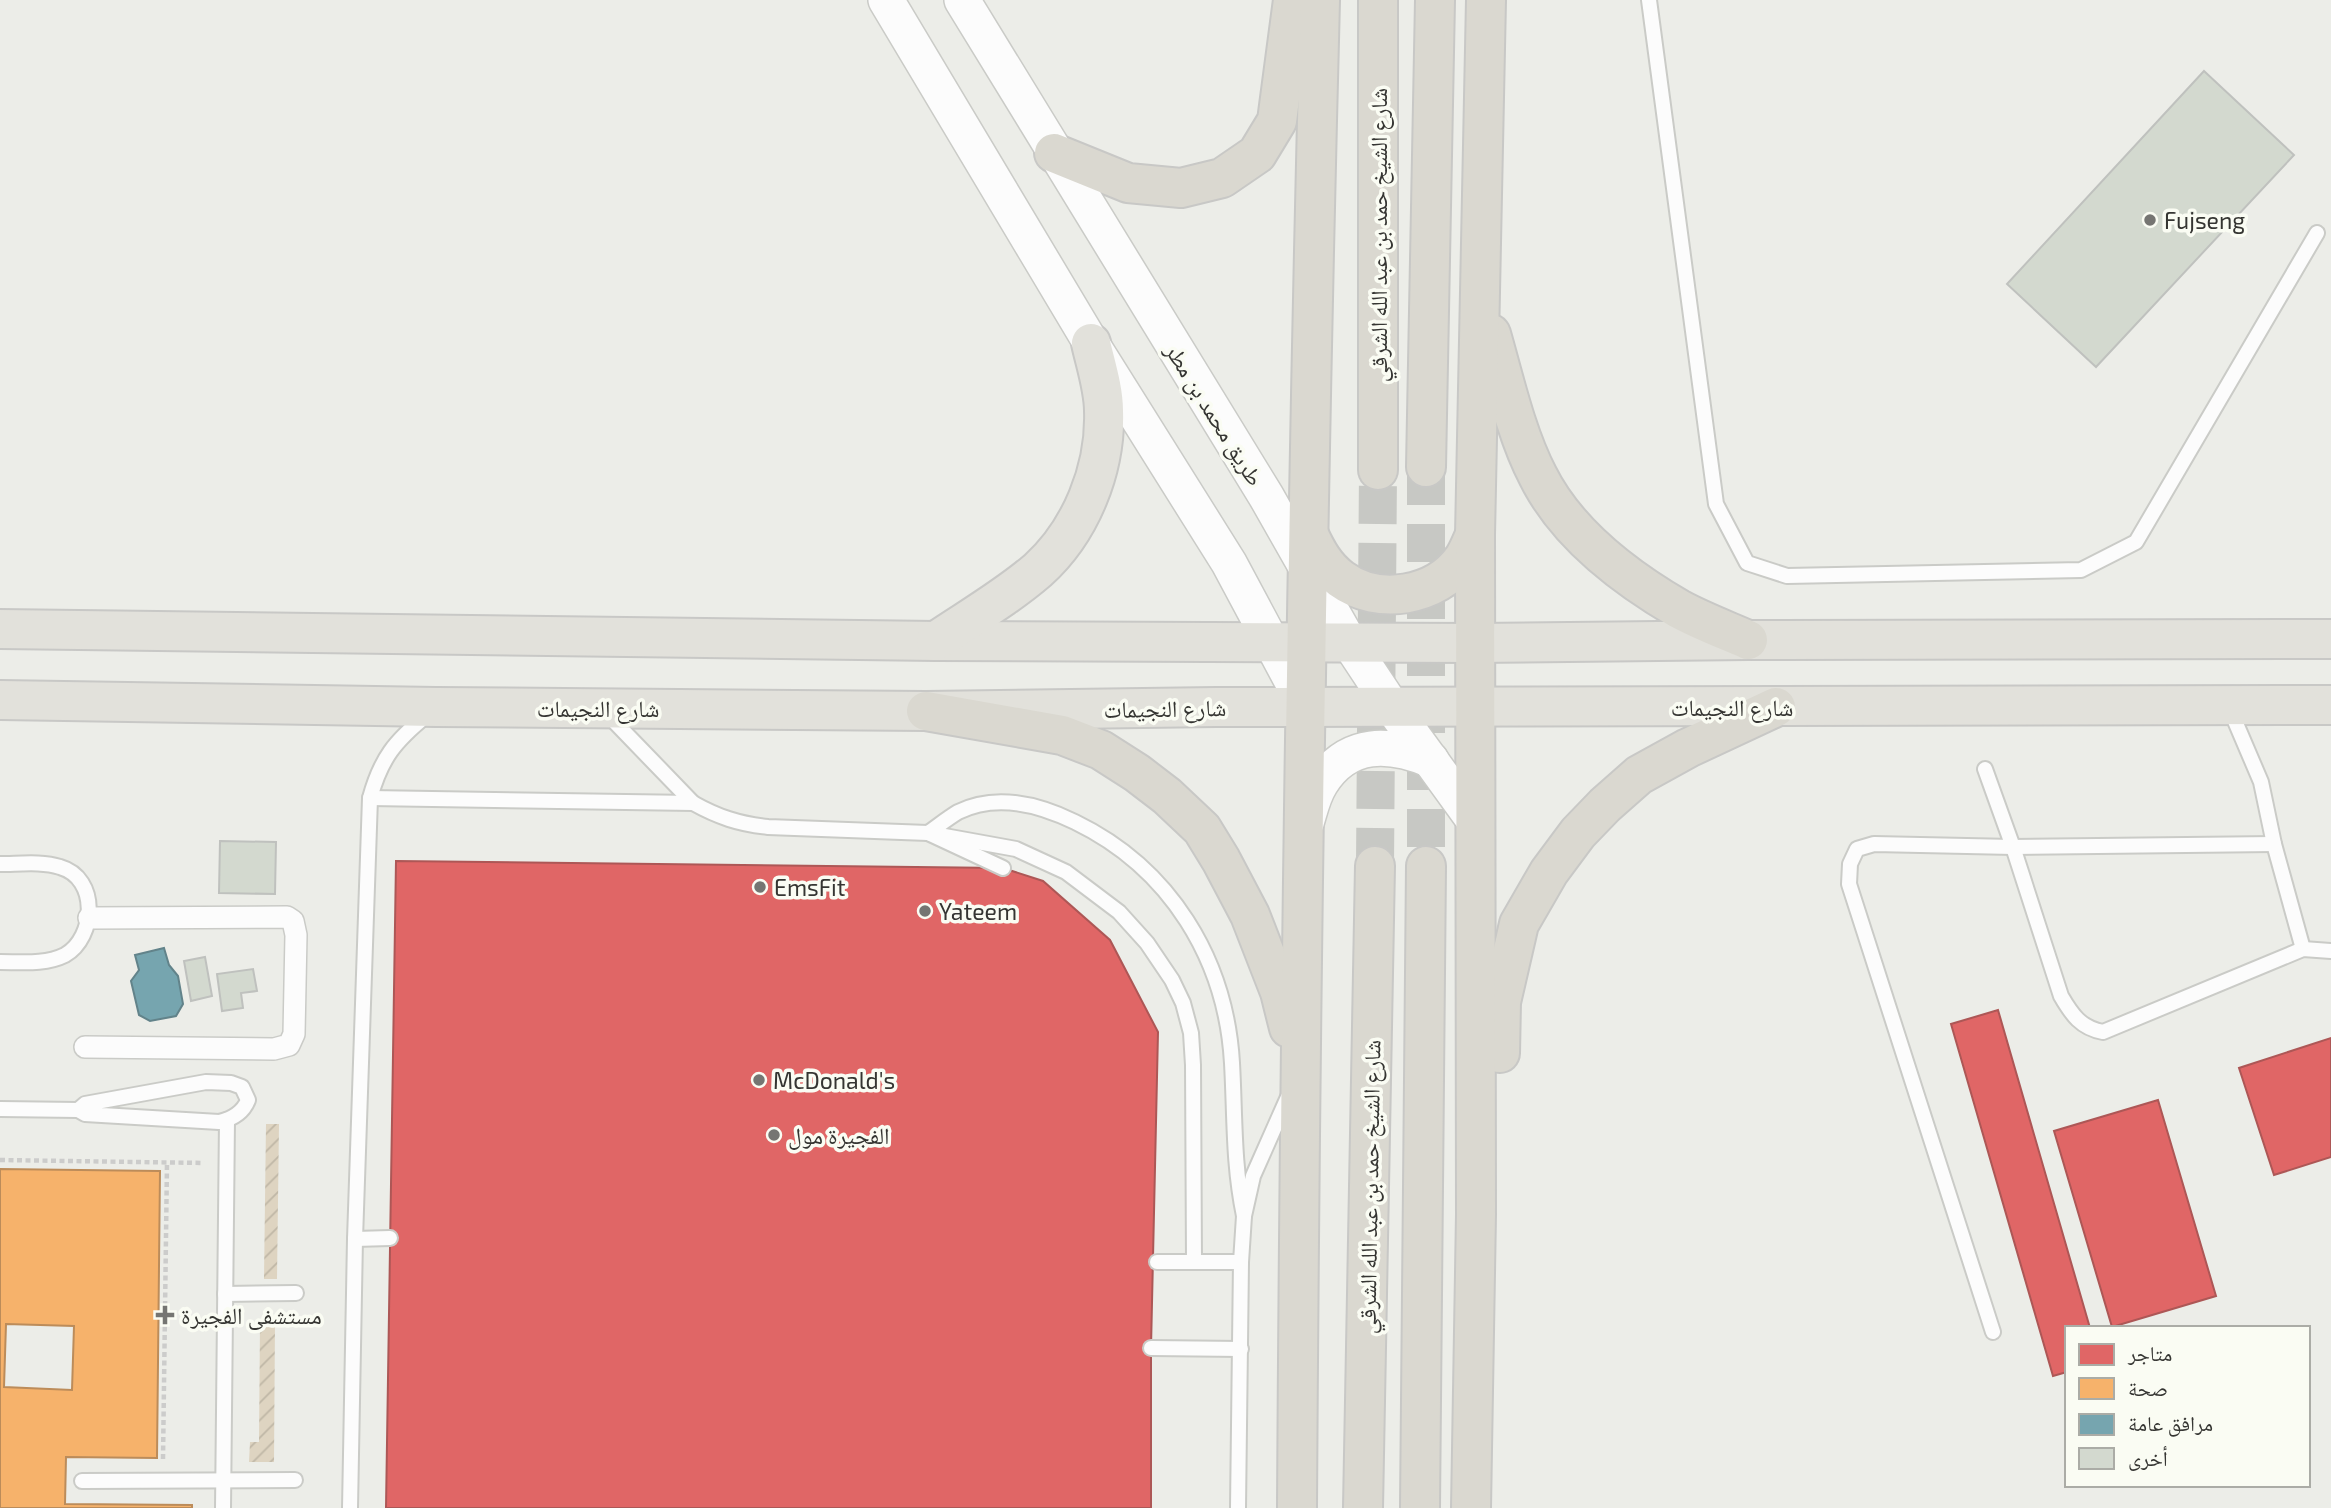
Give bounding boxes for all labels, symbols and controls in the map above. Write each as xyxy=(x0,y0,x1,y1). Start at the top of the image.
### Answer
street label: شارع الشيخ حمد بن عبد الله الشرقي xyxy=(1364,88,1398,382)
place label: Fujseng xyxy=(2164,206,2245,234)
marker: Fujseng xyxy=(2142,212,2158,228)
street label: طريق محمد بن مطر xyxy=(1159,337,1270,491)
street label: شارع النجيمات xyxy=(1103,693,1227,725)
street label: شارع النجيمات xyxy=(1671,693,1793,723)
street label: شارع النجيمات xyxy=(537,694,659,724)
place label: EmsFit xyxy=(774,873,846,901)
marker: EmsFit xyxy=(752,879,768,895)
place label: Yateem xyxy=(939,897,1017,925)
marker: Yateem xyxy=(917,903,933,919)
street label: شارع الشيخ حمد بن عبد الله الشرقي xyxy=(1352,1040,1391,1335)
place label: McDonald's xyxy=(773,1066,895,1094)
marker: McDonald's xyxy=(751,1072,767,1088)
place label: الفجيرة مول xyxy=(788,1121,890,1150)
marker: الفجيرة مول xyxy=(766,1127,782,1143)
place label: مستشفى الفجيرة xyxy=(181,1301,322,1330)
marker: مستشفى الفجيرة xyxy=(155,1305,175,1325)
legend xyxy=(2065,1326,2310,1487)
text: متاجر xyxy=(2127,1340,2172,1365)
text: صحة xyxy=(2128,1375,2168,1400)
text: مرافق عامة xyxy=(2128,1410,2213,1437)
text: أخرى xyxy=(2128,1445,2168,1471)

